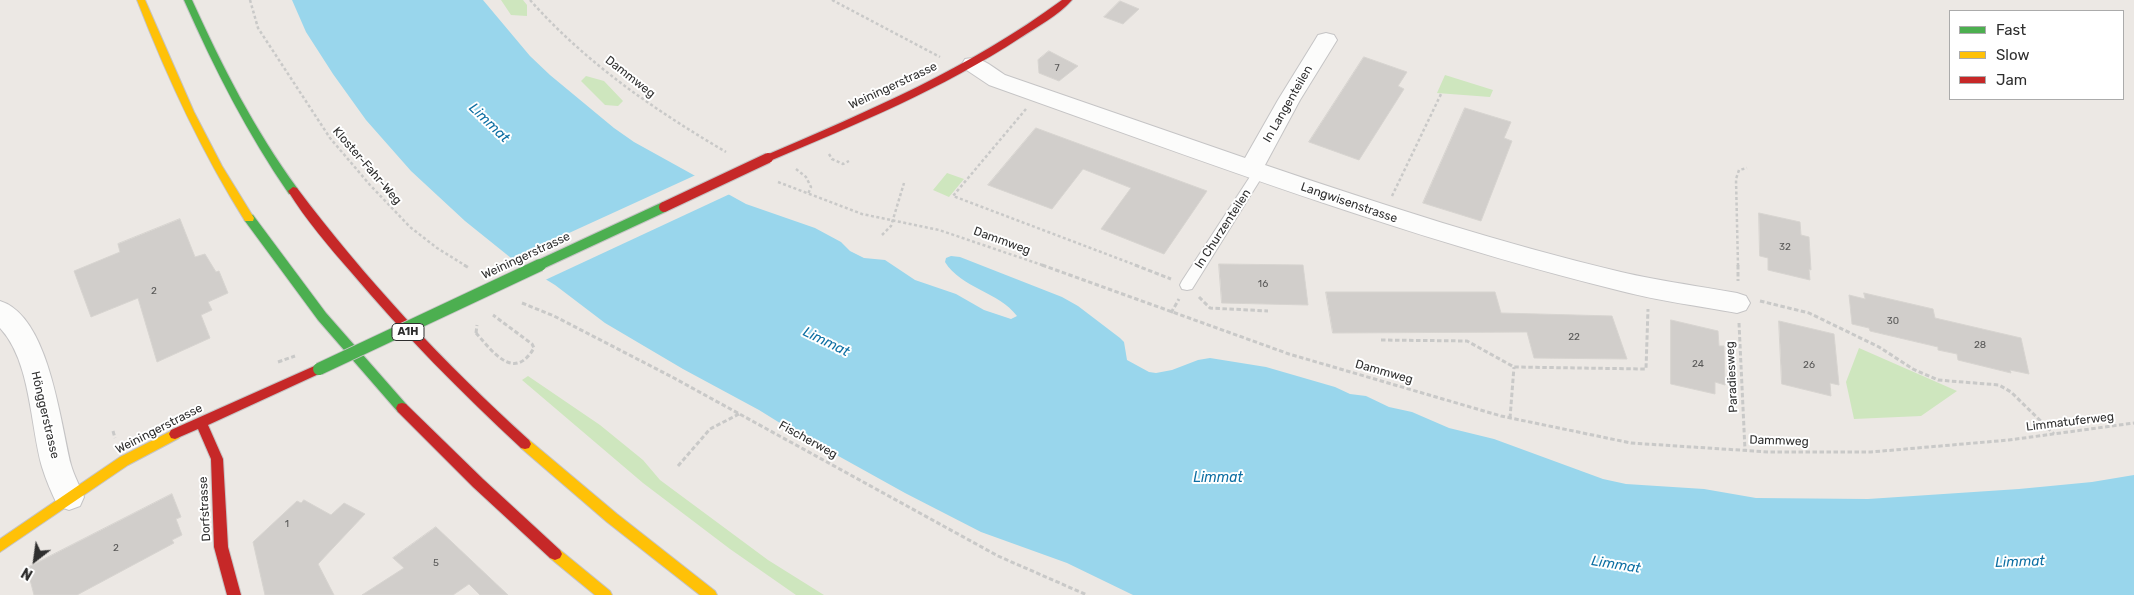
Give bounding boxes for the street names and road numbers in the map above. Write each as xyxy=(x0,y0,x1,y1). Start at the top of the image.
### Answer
street label: Dammweg xyxy=(602,53,658,101)
street label: Weiningerstrasse xyxy=(847,59,939,113)
street label: In Langenteilen xyxy=(1260,63,1316,145)
street label: Kloster-Fahr-Weg xyxy=(329,124,405,208)
street label: Langwisenstrasse xyxy=(1299,180,1399,226)
street label: In Churzenteilen xyxy=(1192,187,1254,271)
street label: Dammweg xyxy=(972,224,1032,258)
street label: Weiningerstrasse xyxy=(480,229,572,283)
road number: A1H xyxy=(392,324,424,341)
street label: Paradiesweg xyxy=(1723,341,1741,413)
street label: Dammweg xyxy=(1353,357,1415,387)
street label: Hönggerstrasse xyxy=(28,370,62,460)
street label: Weiningerstrasse xyxy=(113,401,205,457)
street label: Limmatuferweg xyxy=(2025,409,2115,435)
street label: Fischerweg xyxy=(776,418,840,462)
street label: Dammweg xyxy=(1749,433,1809,449)
street label: Dorfstrasse xyxy=(196,476,214,542)

